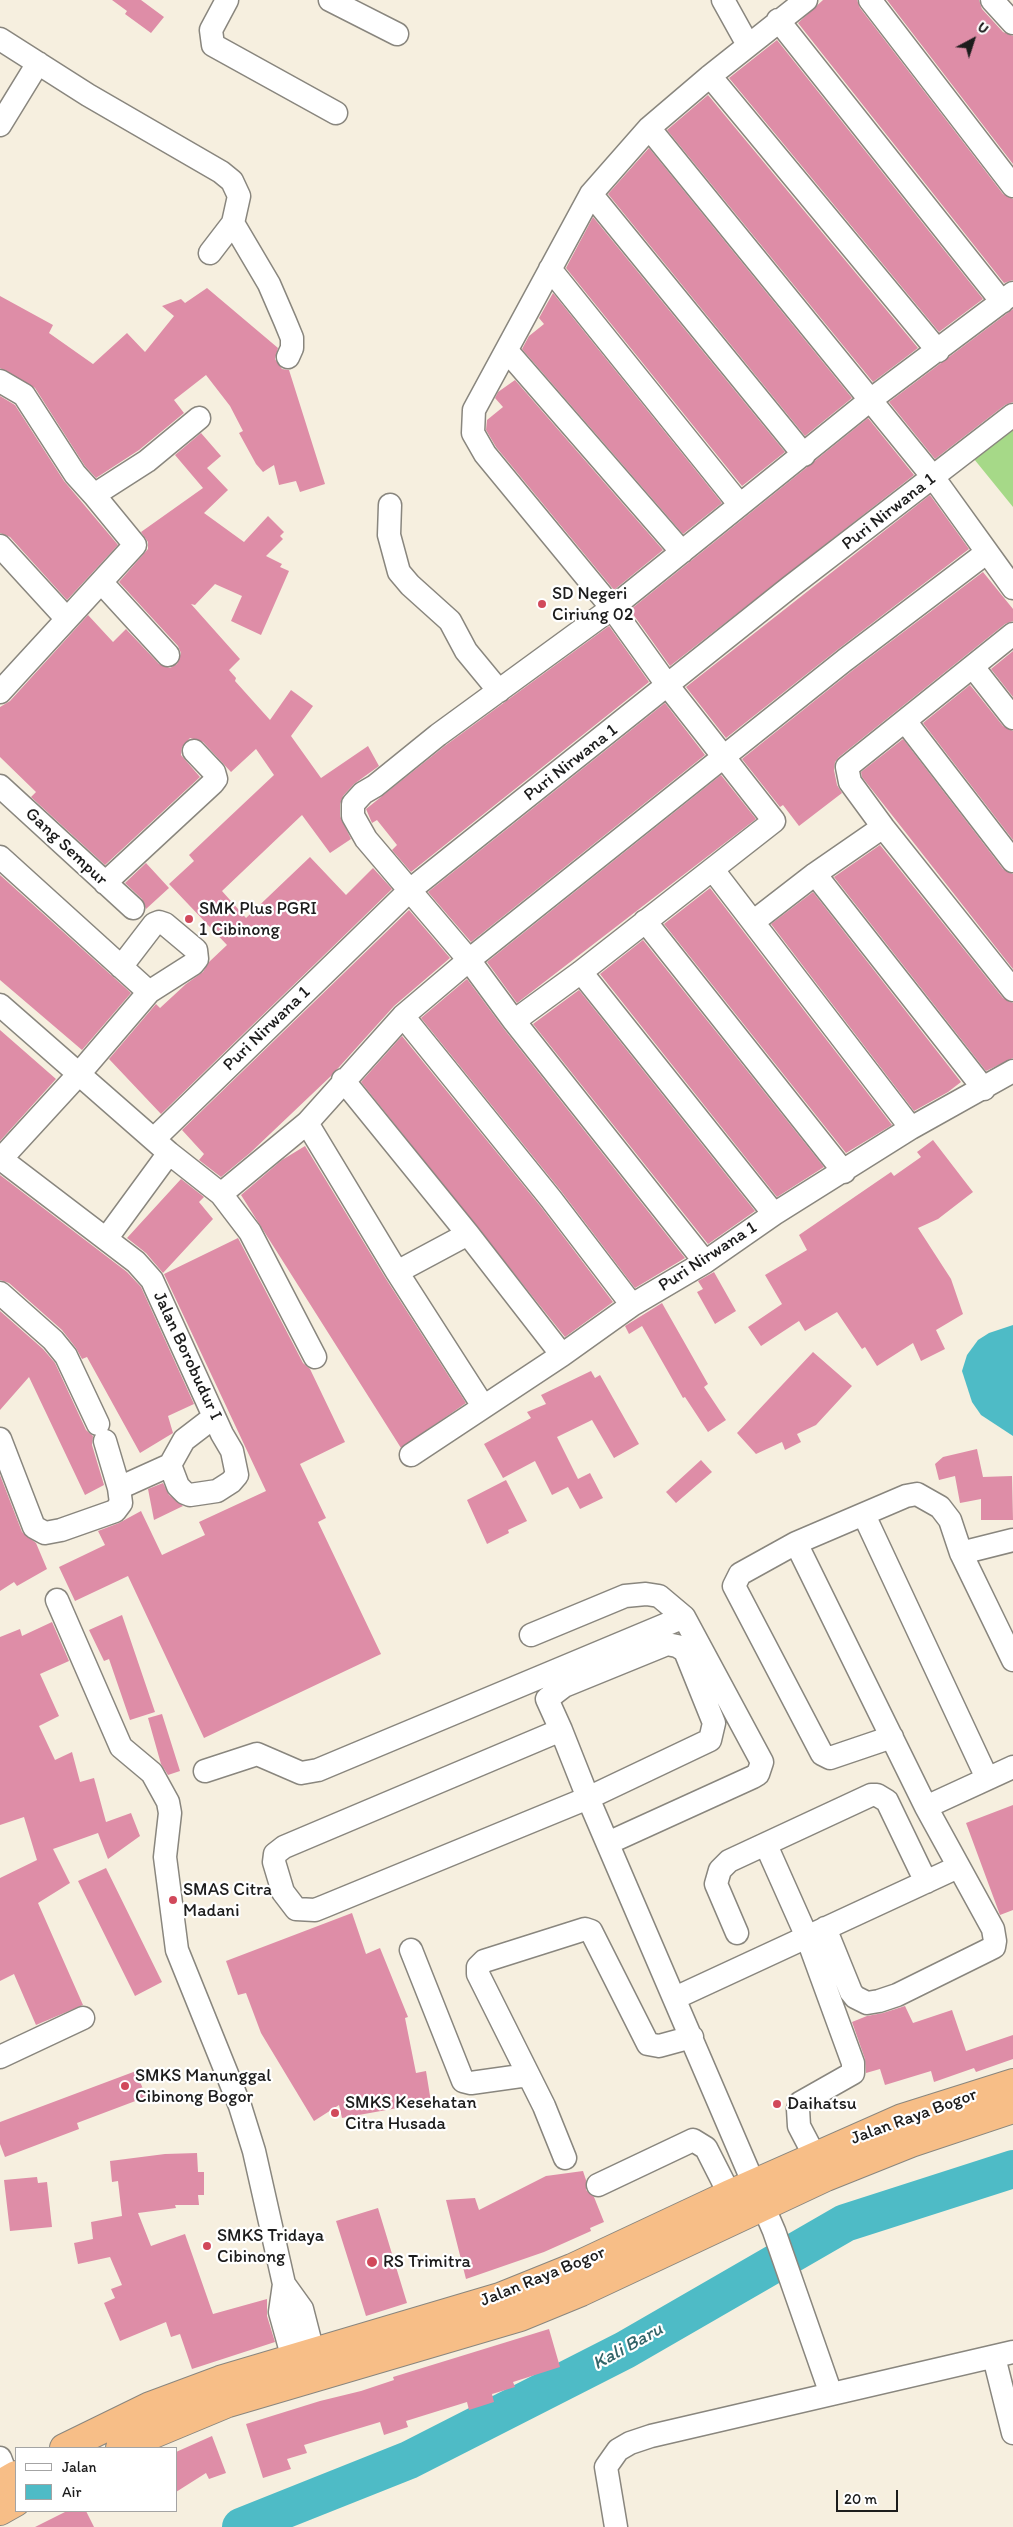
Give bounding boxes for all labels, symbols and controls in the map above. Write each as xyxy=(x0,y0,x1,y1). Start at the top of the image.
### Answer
north arrow xyxy=(948,15,998,65)
text: U xyxy=(974,19,992,38)
street label: Puri Nirwana 1 xyxy=(838,469,940,555)
place label: SD Negeri Ciriung 02 xyxy=(552,583,633,626)
marker: SD Negeri Ciriung 02 xyxy=(536,598,548,610)
street label: Puri Nirwana 1 xyxy=(520,720,622,806)
street label: Gang Sempur xyxy=(20,803,112,891)
place label: SMK Plus PGRI 1 Cibinong xyxy=(199,898,317,941)
marker: SMK Plus PGRI 1 Cibinong xyxy=(183,913,195,925)
street label: Puri Nirwana 1 xyxy=(219,982,315,1076)
street label: Puri Nirwana 1 xyxy=(655,1217,761,1297)
street label: Jalan Borobudur I xyxy=(148,1288,226,1424)
place label: SMAS Citra Madani xyxy=(183,1879,272,1922)
marker: SMAS Citra Madani xyxy=(167,1894,179,1906)
place label: SMKS Manunggal Cibinong Bogor xyxy=(135,2065,271,2108)
marker: SMKS Manunggal Cibinong Bogor xyxy=(119,2080,131,2092)
street label: Jalan Raya Bogor xyxy=(848,2084,980,2150)
place label: SMKS Kesehatan Citra Husada xyxy=(345,2092,477,2134)
place label: Daihatsu xyxy=(787,2093,857,2115)
marker: Daihatsu xyxy=(771,2098,783,2110)
marker: SMKS Kesehatan Citra Husada xyxy=(329,2107,341,2119)
place label: SMKS Tridaya Cibinong xyxy=(217,2225,324,2268)
marker: SMKS Tridaya Cibinong xyxy=(201,2240,213,2252)
street label: Jalan Raya Bogor xyxy=(477,2242,609,2312)
place label: RS Trimitra xyxy=(383,2251,471,2273)
marker: RS Trimitra xyxy=(365,2255,379,2269)
water label: Kali Baru xyxy=(589,2318,667,2376)
legend xyxy=(15,2447,178,2512)
text: Jalan xyxy=(62,2458,96,2476)
scale bar xyxy=(838,2480,900,2512)
text: Air xyxy=(62,2483,81,2501)
text: 20 m xyxy=(844,2490,877,2508)

